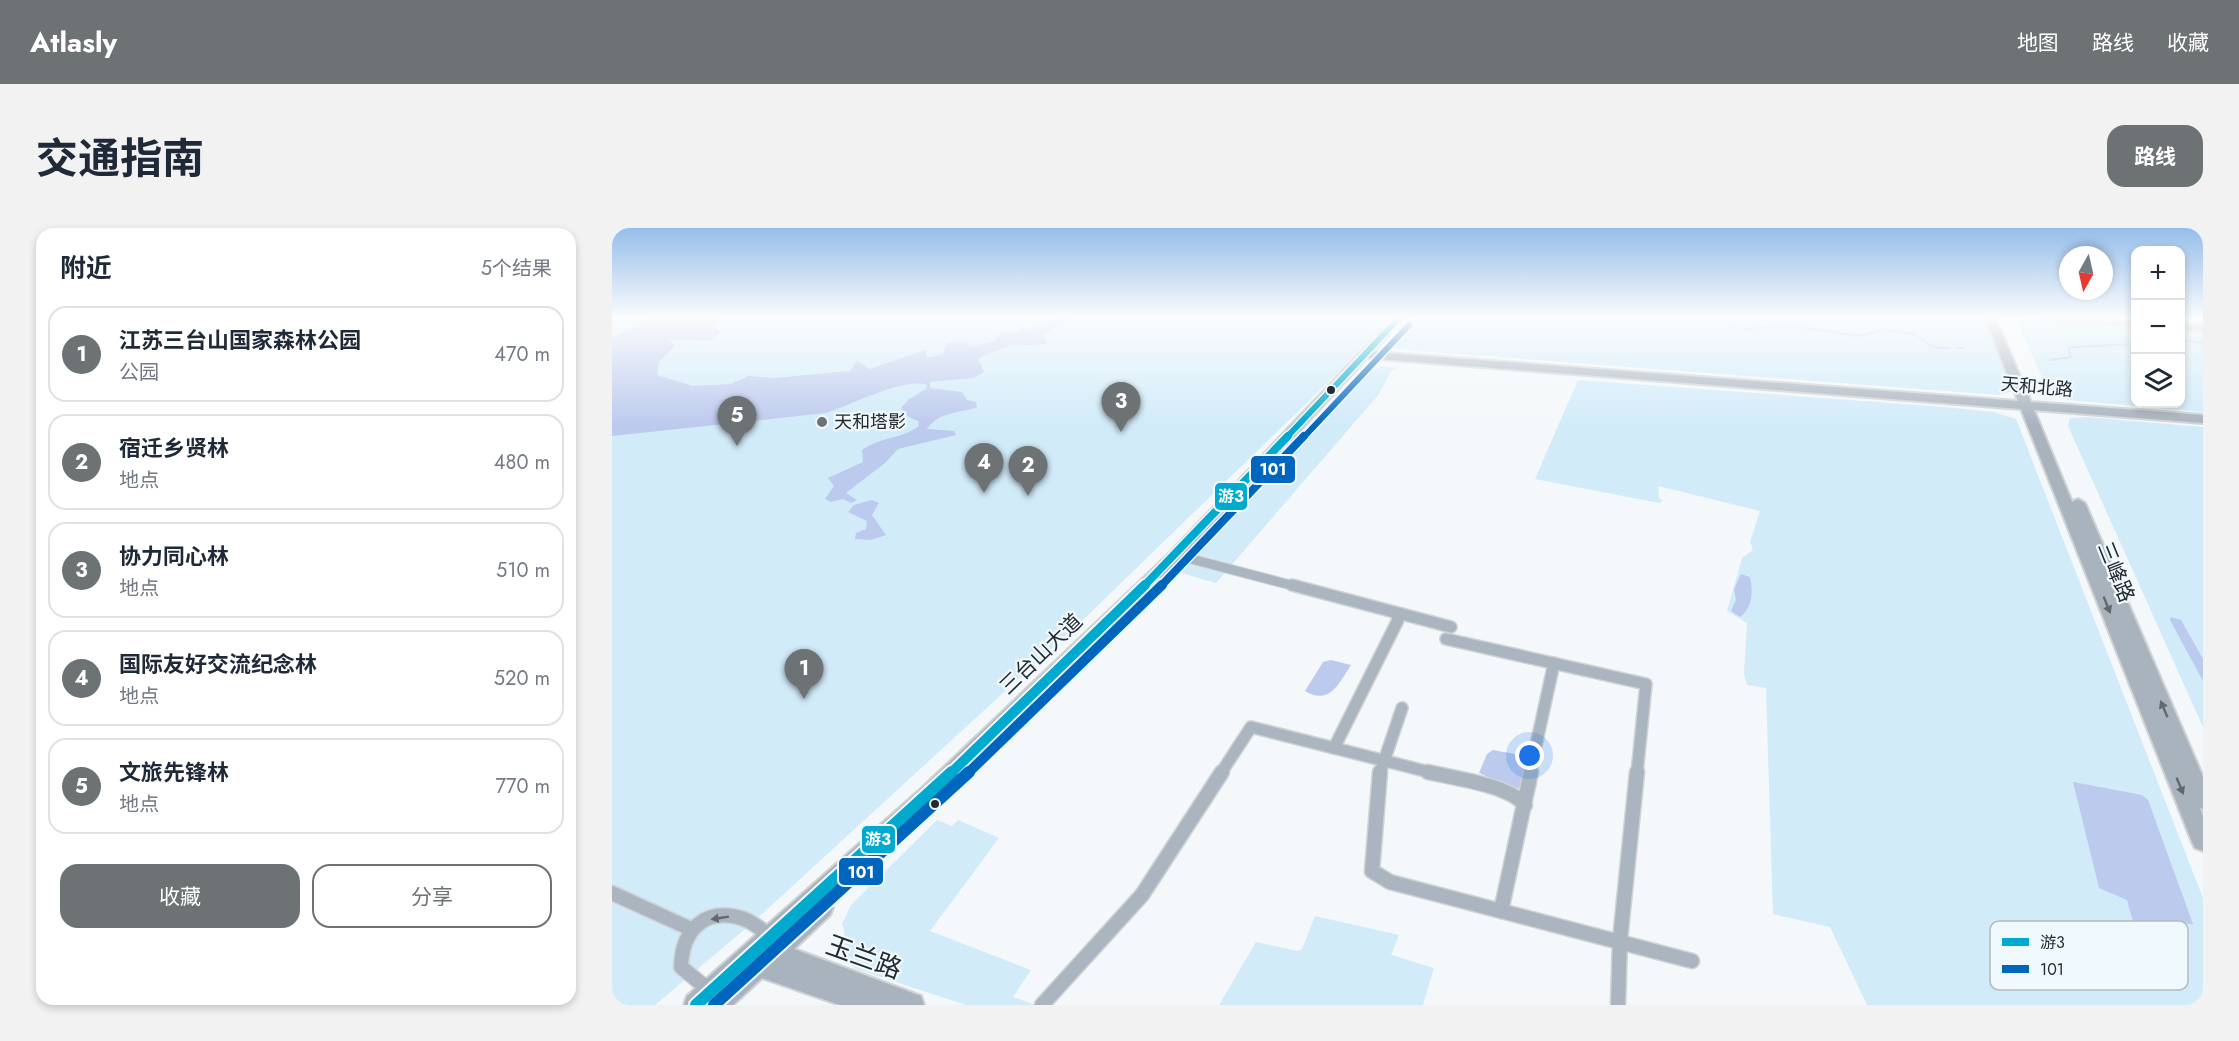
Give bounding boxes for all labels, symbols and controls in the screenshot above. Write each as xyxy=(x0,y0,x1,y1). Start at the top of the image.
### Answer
text: Atlasly xyxy=(30,22,117,63)
text: 地图 xyxy=(2017,28,2059,58)
text: 路线 xyxy=(2092,28,2134,58)
text: 收藏 xyxy=(2167,28,2209,58)
button: 路线 xyxy=(2107,125,2203,187)
text: 交通指南 xyxy=(36,128,204,189)
north arrow xyxy=(2059,246,2113,300)
map controls xyxy=(2131,246,2185,408)
button: + xyxy=(2131,246,2185,300)
text: 附近 xyxy=(60,249,112,287)
text: 5个结果 xyxy=(481,254,552,283)
button: − xyxy=(2131,300,2185,354)
text: 江苏三台山国家森林公园 xyxy=(119,324,361,356)
text: 1 xyxy=(76,340,87,369)
text: 470 m xyxy=(494,340,550,369)
button: layers xyxy=(2131,354,2185,408)
text: 公园 xyxy=(119,358,159,387)
street label: 天和北路 xyxy=(2000,371,2074,403)
pin: 3 xyxy=(1102,382,1140,432)
unlabelled marker xyxy=(1325,384,1337,396)
pin: 5 xyxy=(718,396,756,446)
place label: 天和塔影 xyxy=(834,409,906,435)
marker: 天和塔影 xyxy=(815,415,829,429)
text: 宿迁乡贤林 xyxy=(119,432,229,464)
pin: 4 xyxy=(964,444,1004,493)
pin: 2 xyxy=(1008,446,1048,496)
text: 2 xyxy=(75,448,88,477)
text: 480 m xyxy=(494,448,550,477)
line badge: 101 xyxy=(1250,455,1296,484)
text: 101 xyxy=(1260,458,1286,481)
text: 地点 xyxy=(119,466,159,495)
line badge: 游3 xyxy=(1214,482,1248,511)
text: 游3 xyxy=(1218,485,1244,508)
street label: 三峰路 xyxy=(2090,537,2142,607)
text: 协力同心林 xyxy=(119,540,229,572)
text: 3 xyxy=(75,556,88,585)
text: 510 m xyxy=(496,556,550,585)
text: 地点 xyxy=(119,574,159,603)
one-way arrow xyxy=(2103,596,2112,614)
street label: 三台山大道 xyxy=(993,607,1089,701)
text: 国际友好交流纪念林 xyxy=(119,648,317,680)
pin: 1 xyxy=(784,650,824,699)
text: 4 xyxy=(75,664,88,693)
text: 520 m xyxy=(494,664,550,693)
text: 地点 xyxy=(119,682,159,711)
one-way arrow xyxy=(2159,699,2169,717)
your location xyxy=(1515,741,1544,770)
text: 文旅先锋林 xyxy=(119,756,229,788)
text: 5 xyxy=(75,772,88,801)
text: 770 m xyxy=(495,772,550,801)
one-way arrow xyxy=(2175,777,2185,795)
text: 地点 xyxy=(119,790,159,819)
unlabelled marker xyxy=(929,798,941,810)
line badge: 游3 xyxy=(861,825,896,854)
text: 游3 xyxy=(865,828,891,851)
line badge: 101 xyxy=(838,857,884,886)
text: 101 xyxy=(848,861,874,884)
button: 收藏 xyxy=(60,864,300,928)
button: 分享 xyxy=(312,864,552,928)
one-way arrow xyxy=(710,914,729,923)
legend xyxy=(1990,921,2188,990)
street label: 玉兰路 xyxy=(821,926,907,988)
text: 游3 xyxy=(2040,931,2065,954)
text: 101 xyxy=(2040,958,2064,981)

